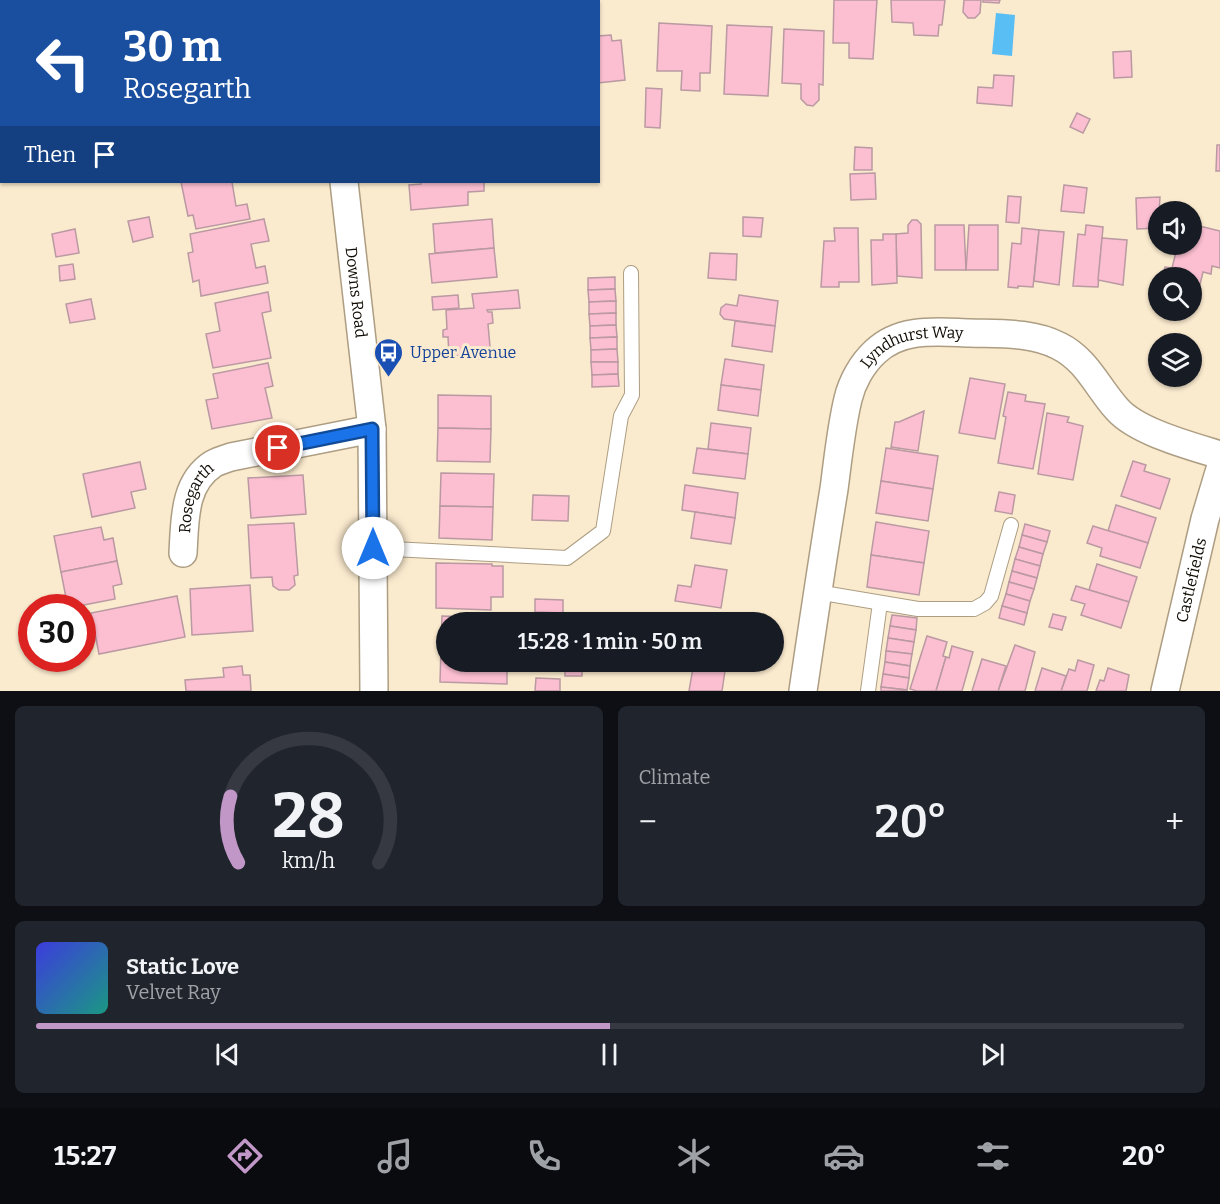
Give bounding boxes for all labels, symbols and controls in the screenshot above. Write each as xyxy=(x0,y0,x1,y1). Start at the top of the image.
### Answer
text: 30 m xyxy=(123,22,222,72)
icon: left xyxy=(24,24,102,102)
text: Rosegarth xyxy=(123,73,251,105)
icon: arrive xyxy=(88,138,121,171)
text: Then xyxy=(24,141,76,168)
map controls xyxy=(1148,201,1202,387)
button: sound xyxy=(1148,201,1202,255)
street label: Downs Road xyxy=(341,246,371,339)
button: search xyxy=(1148,267,1202,321)
street label: Lyndhurst Way xyxy=(856,323,964,372)
button: layers xyxy=(1148,333,1202,387)
bus stop icon: Upper Avenue xyxy=(373,336,405,378)
place label: Upper Avenue xyxy=(410,343,516,362)
pin xyxy=(252,422,303,473)
icon: arrive xyxy=(261,431,294,464)
street label: Rosegarth xyxy=(175,458,218,534)
position arrow xyxy=(341,516,405,580)
street label: Castlefields xyxy=(1172,536,1210,624)
speed limit sign: 30 xyxy=(18,594,96,672)
text: 15:28 · 1 min · 50 m xyxy=(518,628,702,655)
text: Climate xyxy=(639,765,710,789)
text: 28 xyxy=(272,779,345,854)
text: 20° xyxy=(874,795,947,849)
text: − xyxy=(639,802,657,842)
text: + xyxy=(1165,802,1184,842)
text: km/h xyxy=(282,848,335,874)
text: Static Love xyxy=(126,953,239,980)
text: Velvet Ray xyxy=(126,980,221,1004)
icon: previous xyxy=(211,1038,244,1071)
icon: pause xyxy=(593,1038,626,1071)
icon: next xyxy=(976,1038,1009,1071)
icon: directions xyxy=(224,1135,266,1177)
icon: music xyxy=(374,1135,416,1177)
icon: phone xyxy=(523,1135,565,1177)
icon: climate xyxy=(673,1135,715,1177)
icon: car xyxy=(823,1135,865,1177)
icon: filters xyxy=(972,1135,1014,1177)
text: 15:27 xyxy=(54,1140,116,1172)
text: 20° xyxy=(1122,1140,1166,1172)

